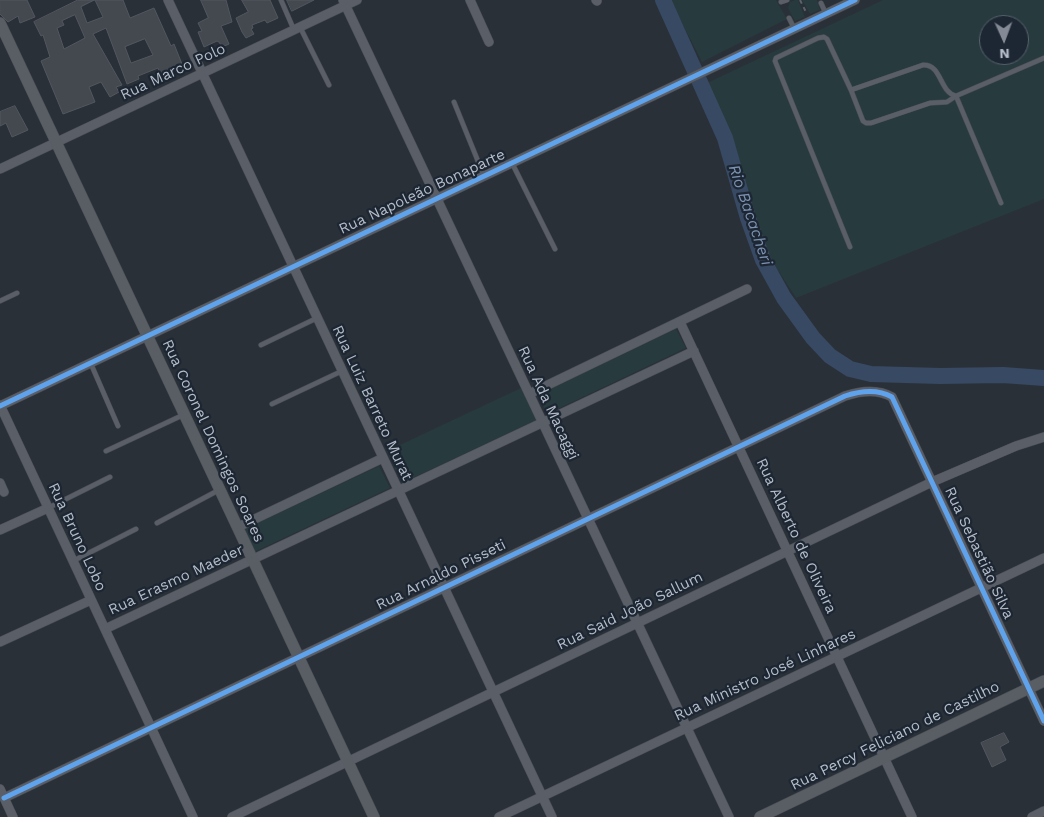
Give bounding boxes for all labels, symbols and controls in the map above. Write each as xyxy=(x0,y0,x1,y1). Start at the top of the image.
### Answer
north arrow xyxy=(979,15,1029,65)
street label: Rua Marco Polo xyxy=(118,40,228,104)
text: N xyxy=(999,46,1010,62)
street label: Rua Napoleão Bonaparte xyxy=(336,146,508,238)
water label: Rio Bacacheri xyxy=(724,162,776,268)
street label: Rua Luiz Barreto Murat xyxy=(328,322,416,484)
street label: Rua Coronel Domingos Soares xyxy=(158,337,268,545)
street label: Rua Ada Macaggi xyxy=(514,343,582,463)
street label: Rua Alberto de Oliveira xyxy=(752,456,840,616)
street label: Rua Bruno Lobo xyxy=(44,480,110,594)
street label: Rua Sebastião Silva xyxy=(941,484,1017,622)
street label: Rua Arnaldo Pisseti xyxy=(373,536,509,614)
street label: Rua Erasmo Maeder xyxy=(106,541,246,619)
street label: Rua Said João Sallum xyxy=(554,568,706,654)
street label: Rua Ministro José Linhares xyxy=(671,625,859,725)
street label: Rua Percy Feliciano de Castilho xyxy=(788,677,1002,795)

